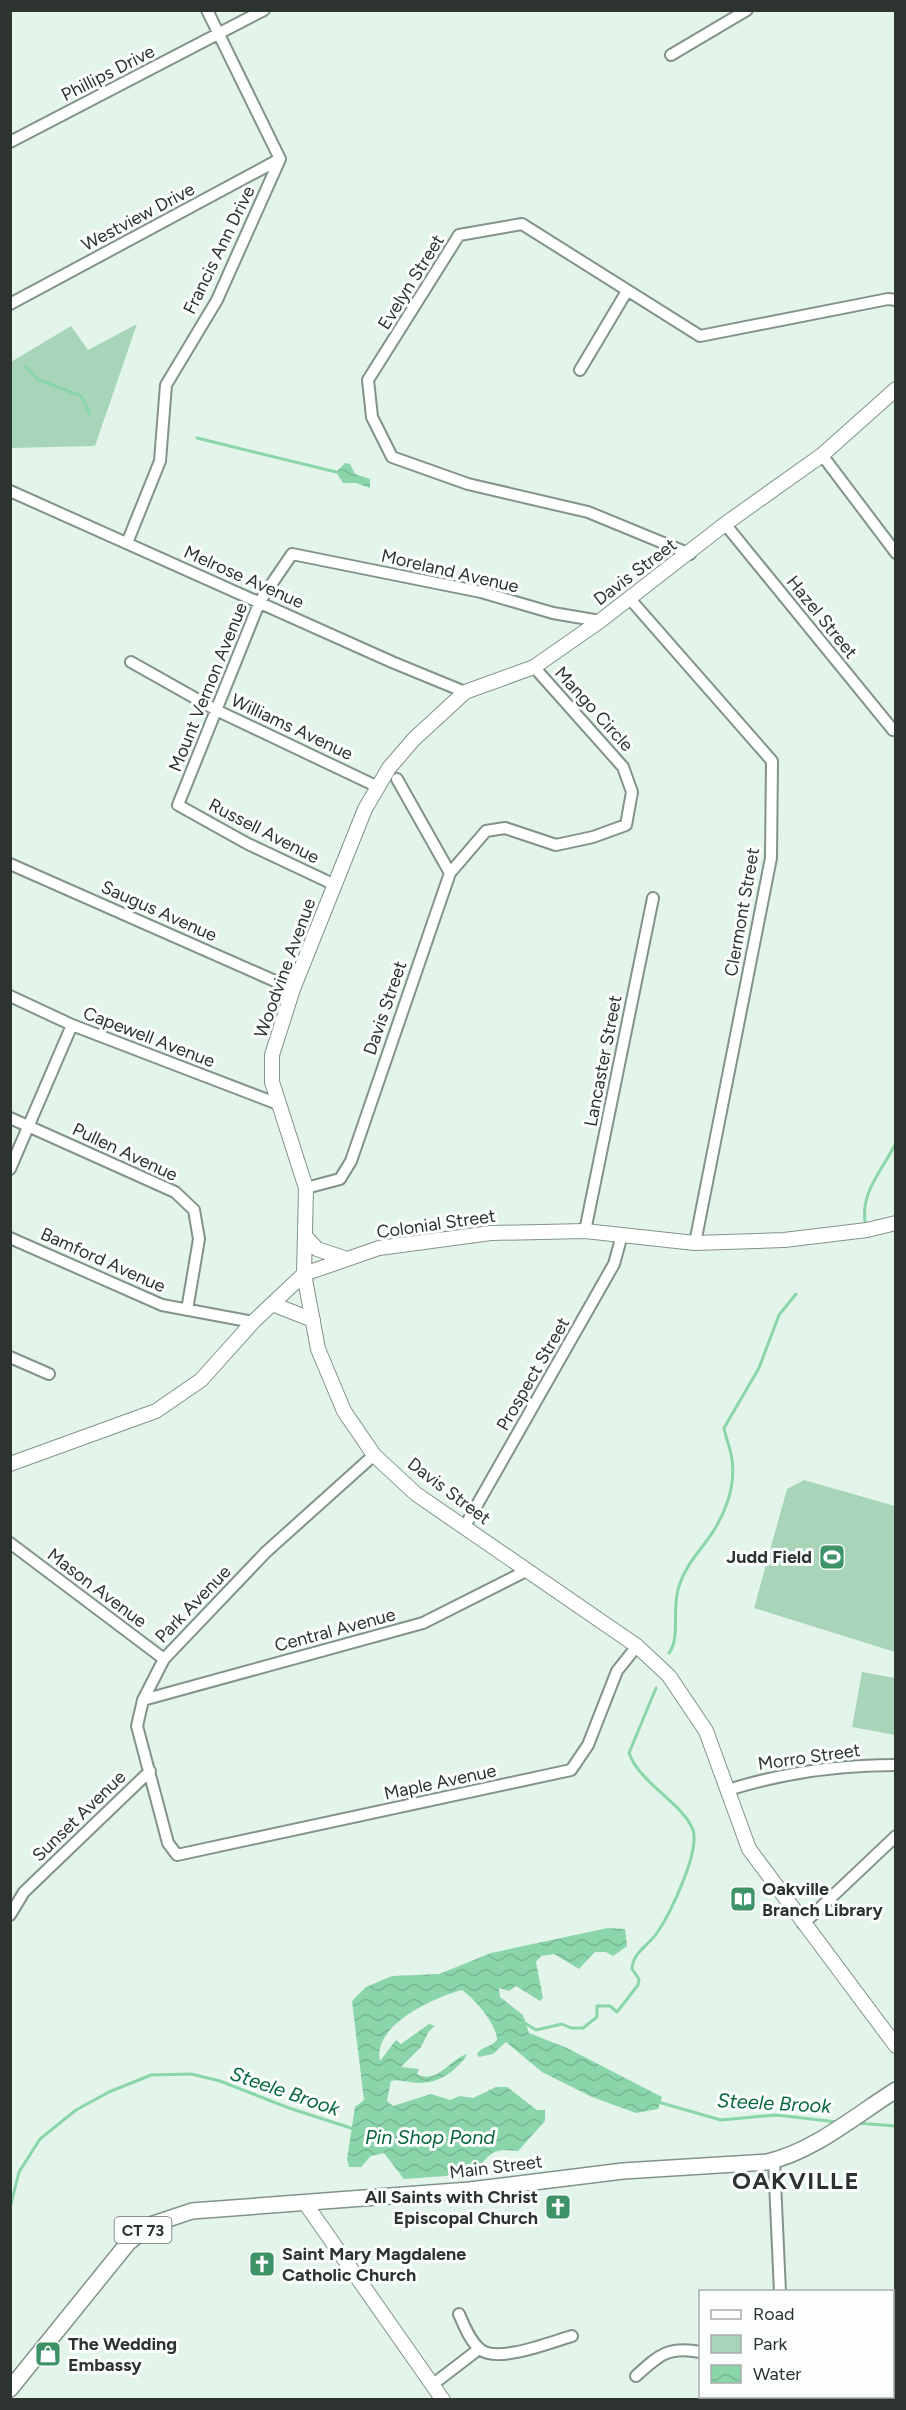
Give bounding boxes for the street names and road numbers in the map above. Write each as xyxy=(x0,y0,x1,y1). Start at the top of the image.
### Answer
street label: Phillips Drive xyxy=(58,40,159,106)
street label: Westview Drive xyxy=(78,178,198,256)
street label: Francis Ann Drive xyxy=(178,182,260,318)
street label: Evelyn Street xyxy=(373,230,449,334)
street label: Davis Street xyxy=(589,534,681,610)
street label: Melrose Avenue xyxy=(181,541,308,613)
street label: Moreland Avenue xyxy=(379,544,521,598)
street label: Hazel Street xyxy=(782,571,862,663)
street label: Mount Vernon Avenue xyxy=(164,599,252,775)
street label: Mango Circle xyxy=(550,662,638,756)
street label: Williams Avenue xyxy=(228,689,357,765)
street label: Russell Avenue xyxy=(205,794,323,868)
street label: Clermont Street xyxy=(720,846,764,978)
street label: Saugus Avenue xyxy=(98,876,221,946)
street label: Woodvine Avenue xyxy=(250,895,320,1041)
street label: Davis Street xyxy=(359,958,411,1058)
street label: Lancaster Street xyxy=(579,993,627,1129)
street label: Capewell Avenue xyxy=(80,1002,218,1072)
street label: Pullen Avenue xyxy=(69,1118,181,1186)
street label: Colonial Street xyxy=(375,1205,497,1243)
street label: Bamford Avenue xyxy=(37,1223,169,1297)
street label: Prospect Street xyxy=(492,1313,574,1435)
street label: Davis Street xyxy=(403,1453,495,1529)
street label: Mason Avenue xyxy=(43,1544,151,1633)
street label: Park Avenue xyxy=(151,1560,236,1647)
street label: Central Avenue xyxy=(272,1603,398,1657)
street label: Morro Street xyxy=(756,1739,862,1775)
street label: Maple Avenue xyxy=(382,1759,498,1805)
street label: Sunset Avenue xyxy=(28,1766,130,1866)
street label: Main Street xyxy=(448,2150,544,2184)
road number: CT 73 xyxy=(114,2217,172,2243)

